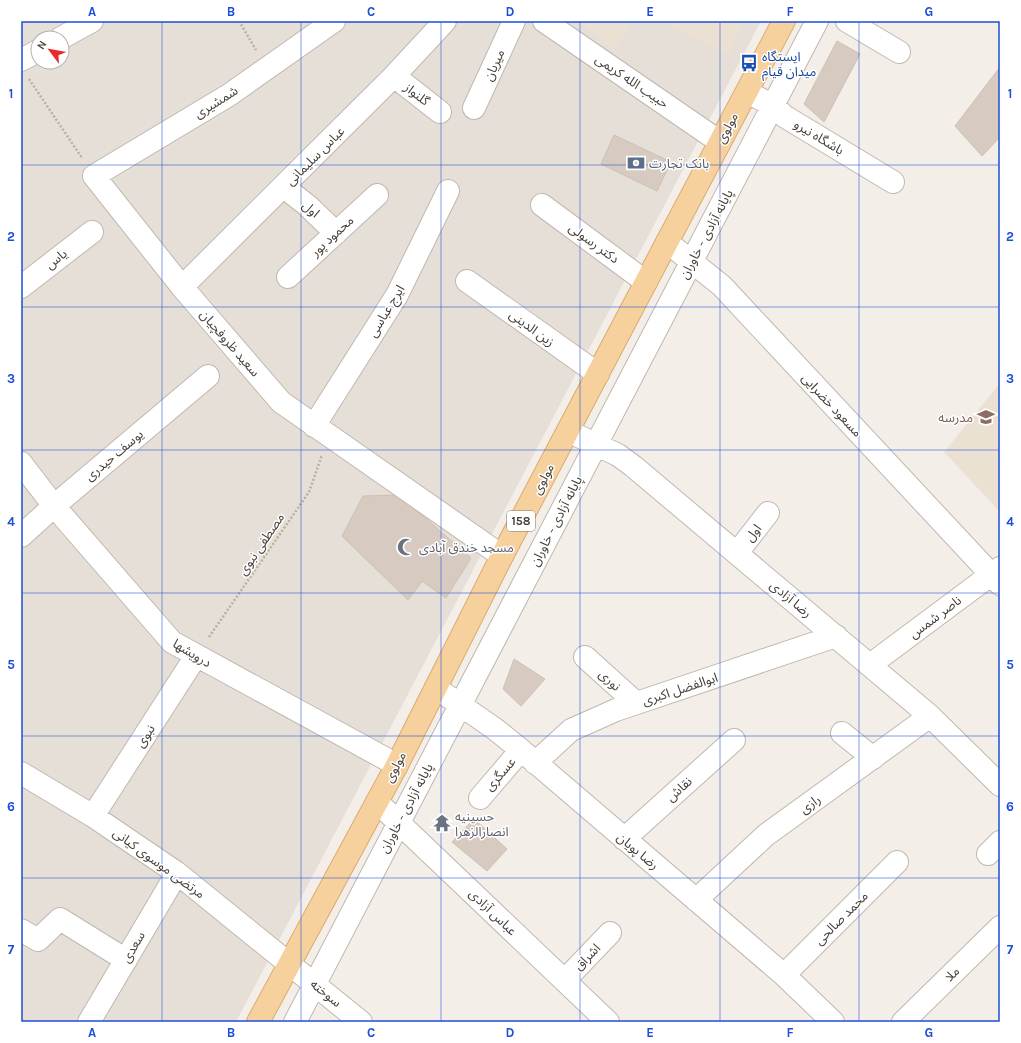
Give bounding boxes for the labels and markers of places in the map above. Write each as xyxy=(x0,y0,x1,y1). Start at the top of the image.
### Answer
place label: ایستگاه میدان قیام xyxy=(762,49,817,81)
bus stop icon: ایستگاه میدان قیام xyxy=(739,53,759,73)
bank icon: بانک تجارت xyxy=(626,153,646,173)
place label: بانک تجارت xyxy=(649,156,709,171)
school or university icon: مدرسه xyxy=(976,407,996,427)
place label: مدرسه xyxy=(938,410,973,425)
mosque icon: مسجد خندق آبادی xyxy=(396,537,416,557)
place label: مسجد خندق آبادی xyxy=(419,540,514,556)
place label: حسینیه انصارالزهرا xyxy=(455,809,509,839)
temple icon: حسینیه انصارالزهرا xyxy=(432,813,452,833)

